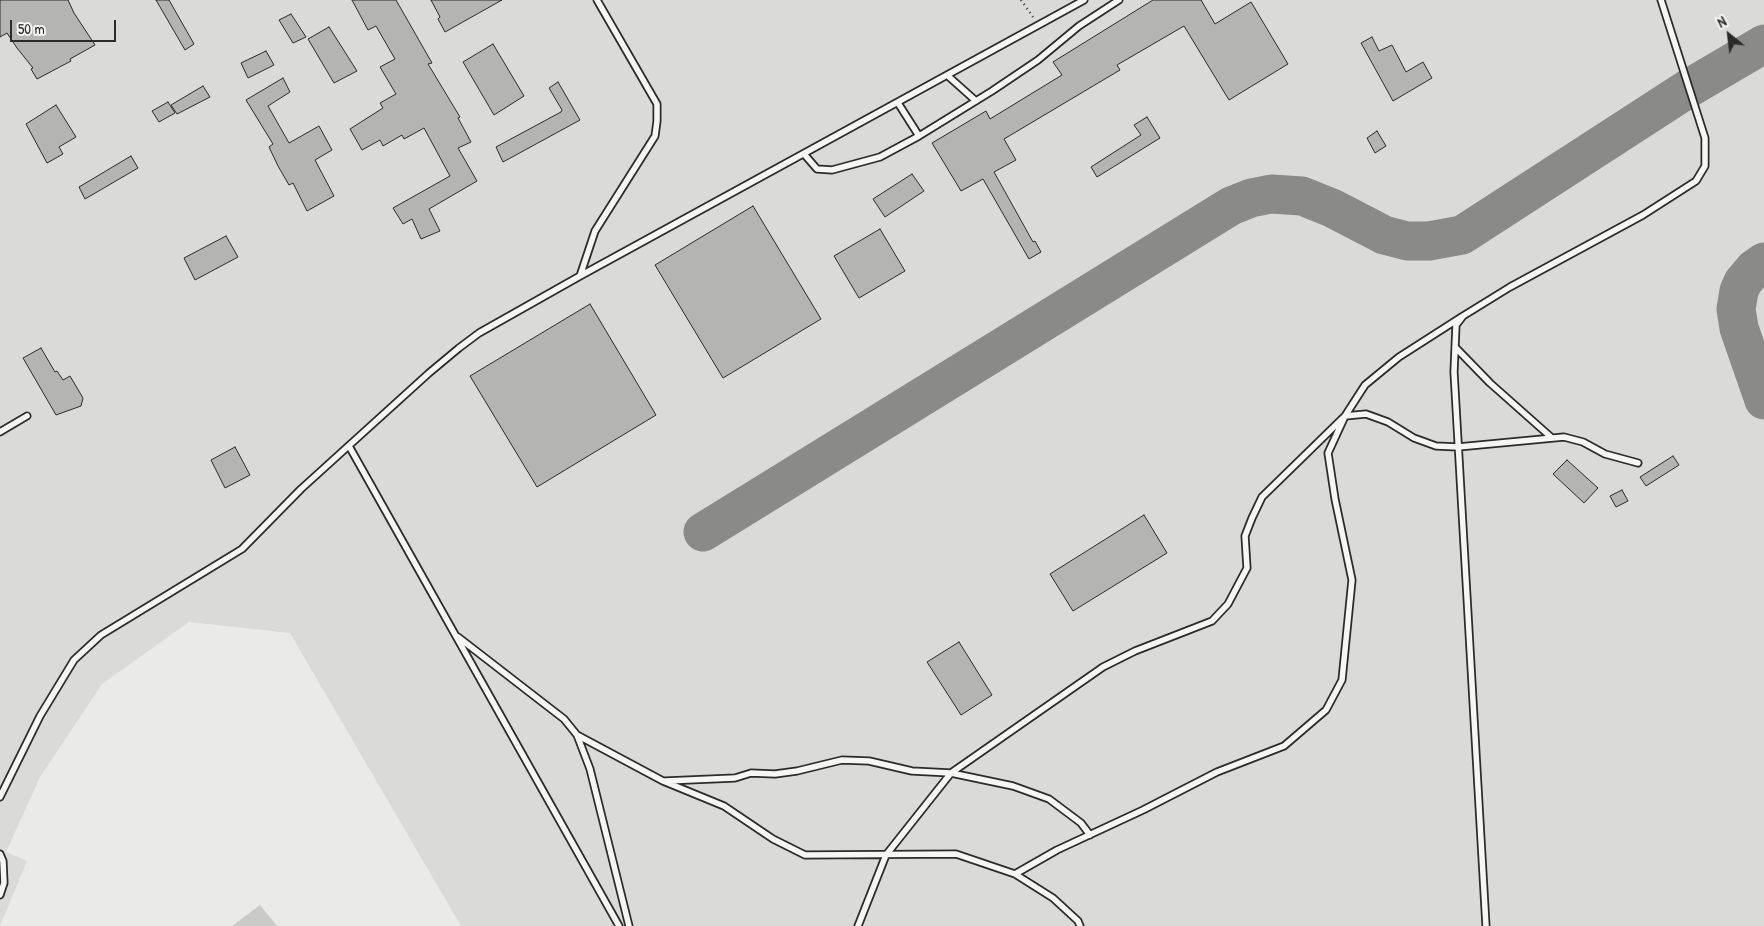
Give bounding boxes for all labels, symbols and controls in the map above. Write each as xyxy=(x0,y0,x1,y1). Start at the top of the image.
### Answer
scale bar xyxy=(12,10,119,42)
north arrow xyxy=(1704,10,1754,60)
text: N xyxy=(1714,11,1729,32)
text: 50 m xyxy=(18,18,45,39)

